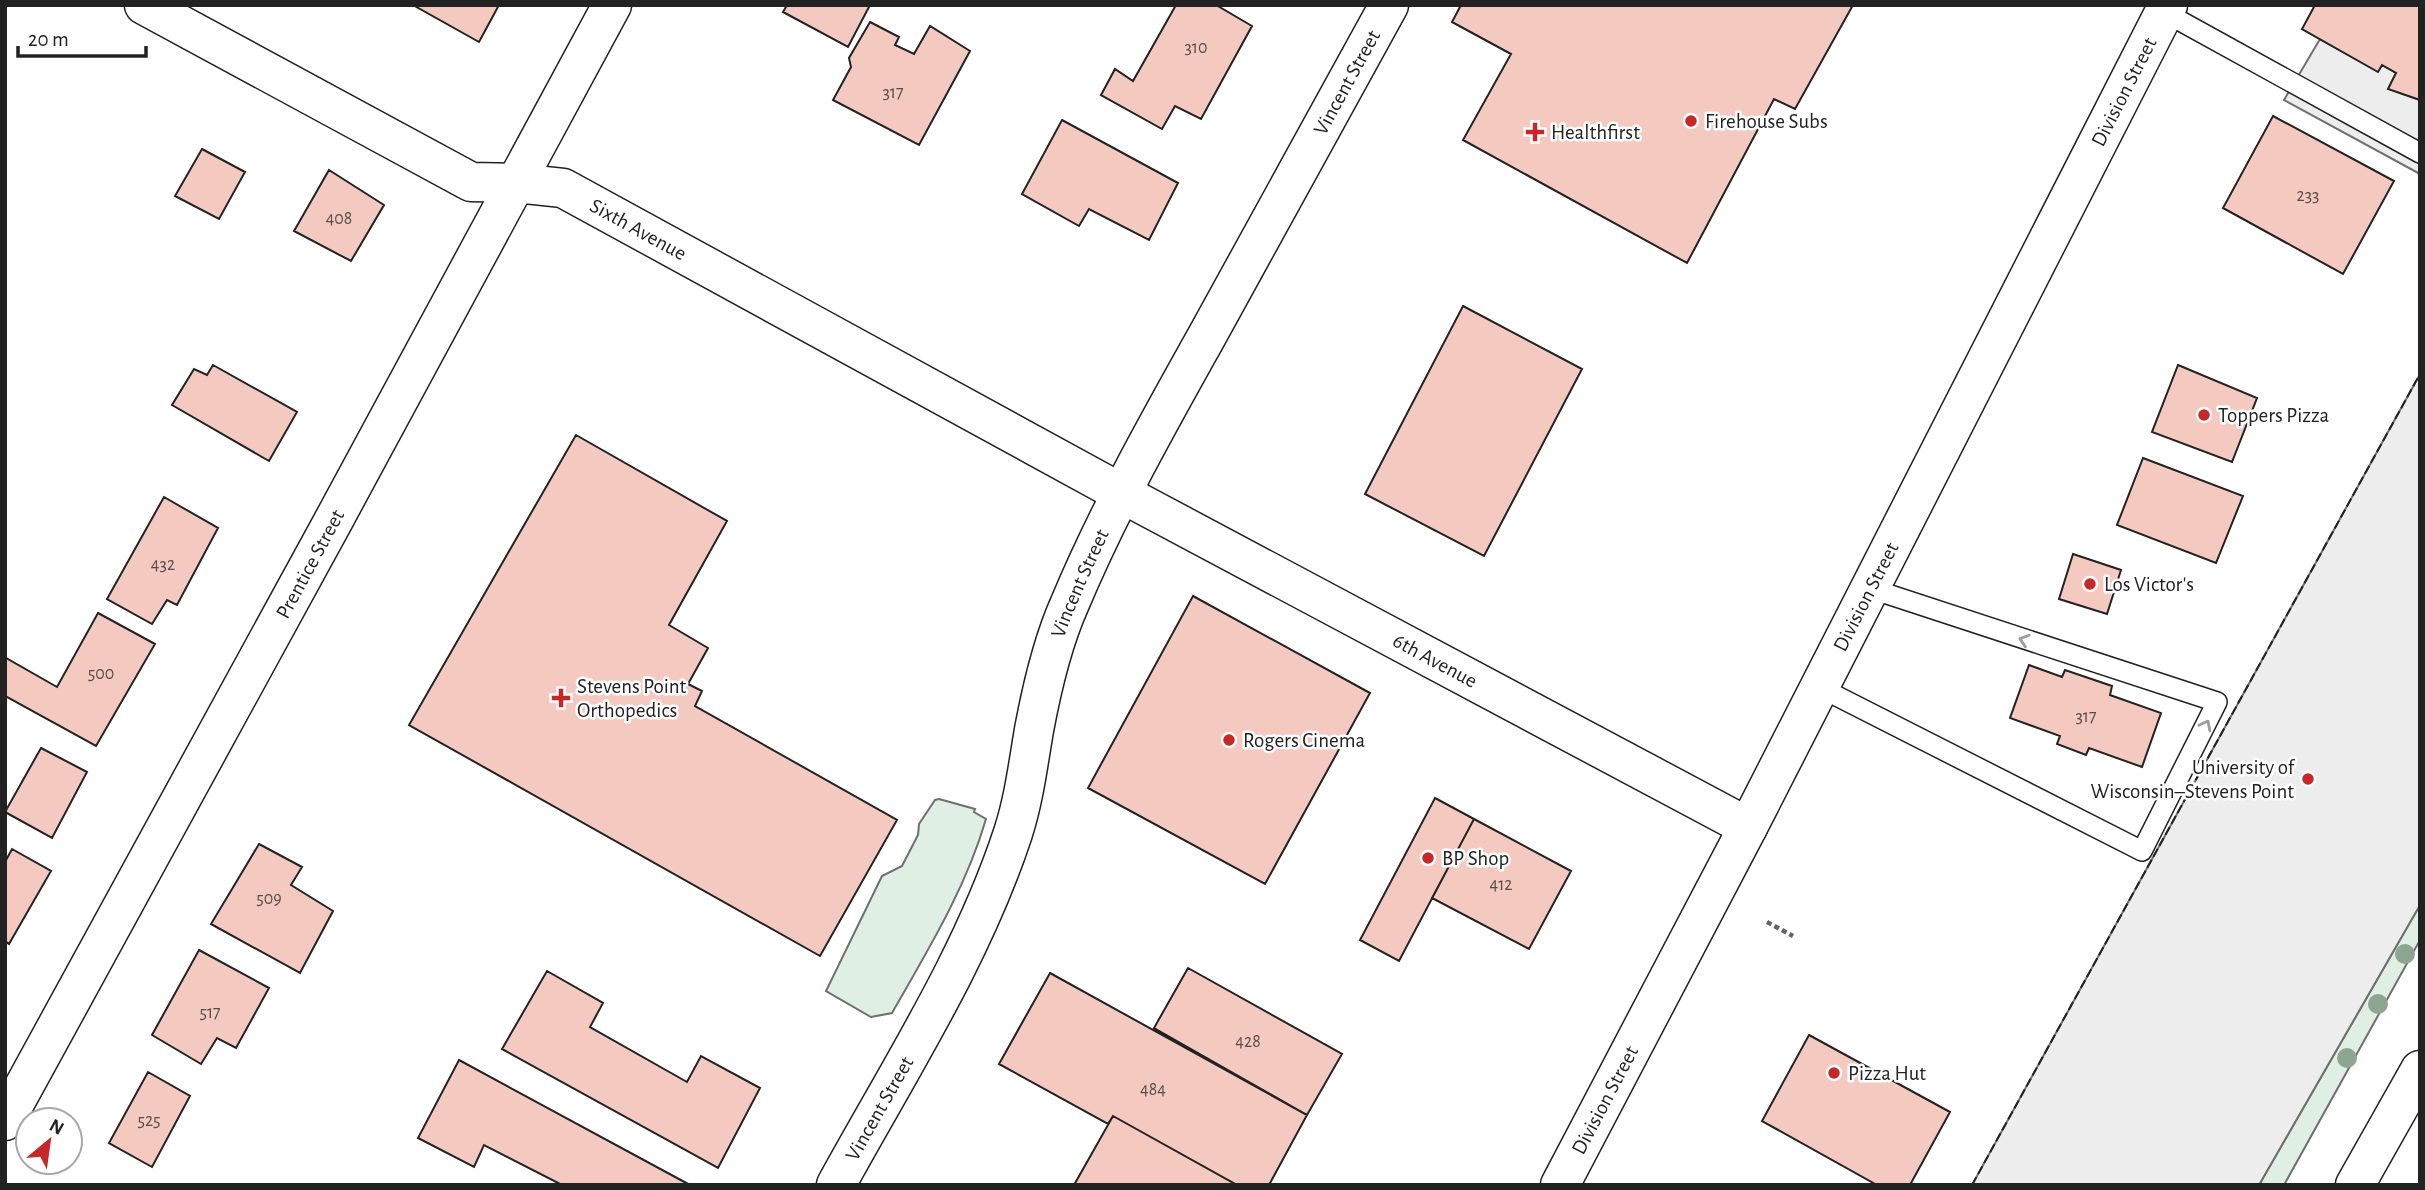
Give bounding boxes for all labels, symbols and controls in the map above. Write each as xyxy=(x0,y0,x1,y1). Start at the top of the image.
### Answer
scale bar xyxy=(18,14,145,58)
street label: Vincent Street xyxy=(1310,26,1384,138)
text: 20 m xyxy=(28,29,69,50)
street label: Division Street xyxy=(2088,34,2161,150)
house number: 310 xyxy=(1184,39,1208,57)
house number: 317 xyxy=(882,84,904,102)
place label: Firehouse Subs xyxy=(1705,111,1828,132)
marker: Firehouse Subs xyxy=(1683,113,1699,129)
marker: Healthfirst xyxy=(1525,122,1545,142)
place label: Healthfirst xyxy=(1551,122,1640,143)
house number: 233 xyxy=(2296,187,2320,205)
street label: Sixth Avenue xyxy=(586,195,690,264)
house number: 408 xyxy=(326,210,352,228)
place label: Toppers Pizza xyxy=(2218,405,2330,426)
marker: Toppers Pizza xyxy=(2196,407,2212,423)
street label: Prentice Street xyxy=(272,506,348,622)
street label: Vincent Street xyxy=(1047,526,1113,640)
street label: Division Street xyxy=(1830,539,1903,655)
house number: 432 xyxy=(151,556,175,574)
place label: Los Victor's xyxy=(2104,574,2194,595)
marker: Los Victor's xyxy=(2082,576,2098,592)
street label: 6th Avenue xyxy=(1389,630,1481,692)
one-way arrow xyxy=(2018,634,2031,648)
house number: 500 xyxy=(88,665,114,683)
place label: Stevens Point Orthopedics xyxy=(577,676,687,721)
marker: Stevens Point Orthopedics xyxy=(551,688,571,708)
house number: 317 xyxy=(2075,708,2097,726)
one-way arrow xyxy=(2197,720,2211,732)
place label: Rogers Cinema xyxy=(1243,730,1365,751)
marker: Rogers Cinema xyxy=(1221,732,1237,748)
place label: University of Wisconsin–Stevens Point xyxy=(2090,757,2296,802)
marker: University of Wisconsin–Stevens Point xyxy=(2300,771,2316,787)
place label: BP Shop xyxy=(1442,848,1509,869)
marker: BP Shop xyxy=(1420,850,1436,866)
house number: 412 xyxy=(1489,876,1513,894)
house number: 509 xyxy=(256,890,282,908)
house number: 517 xyxy=(199,1004,221,1022)
house number: 428 xyxy=(1235,1033,1261,1051)
street label: Division Street xyxy=(1568,1042,1642,1158)
street label: Vincent Street xyxy=(842,1053,918,1164)
place label: Pizza Hut xyxy=(1848,1063,1926,1084)
marker: Pizza Hut xyxy=(1826,1065,1842,1081)
house number: 484 xyxy=(1140,1081,1166,1099)
north arrow xyxy=(14,1106,84,1176)
house number: 525 xyxy=(137,1112,161,1130)
text: N xyxy=(46,1116,67,1139)

